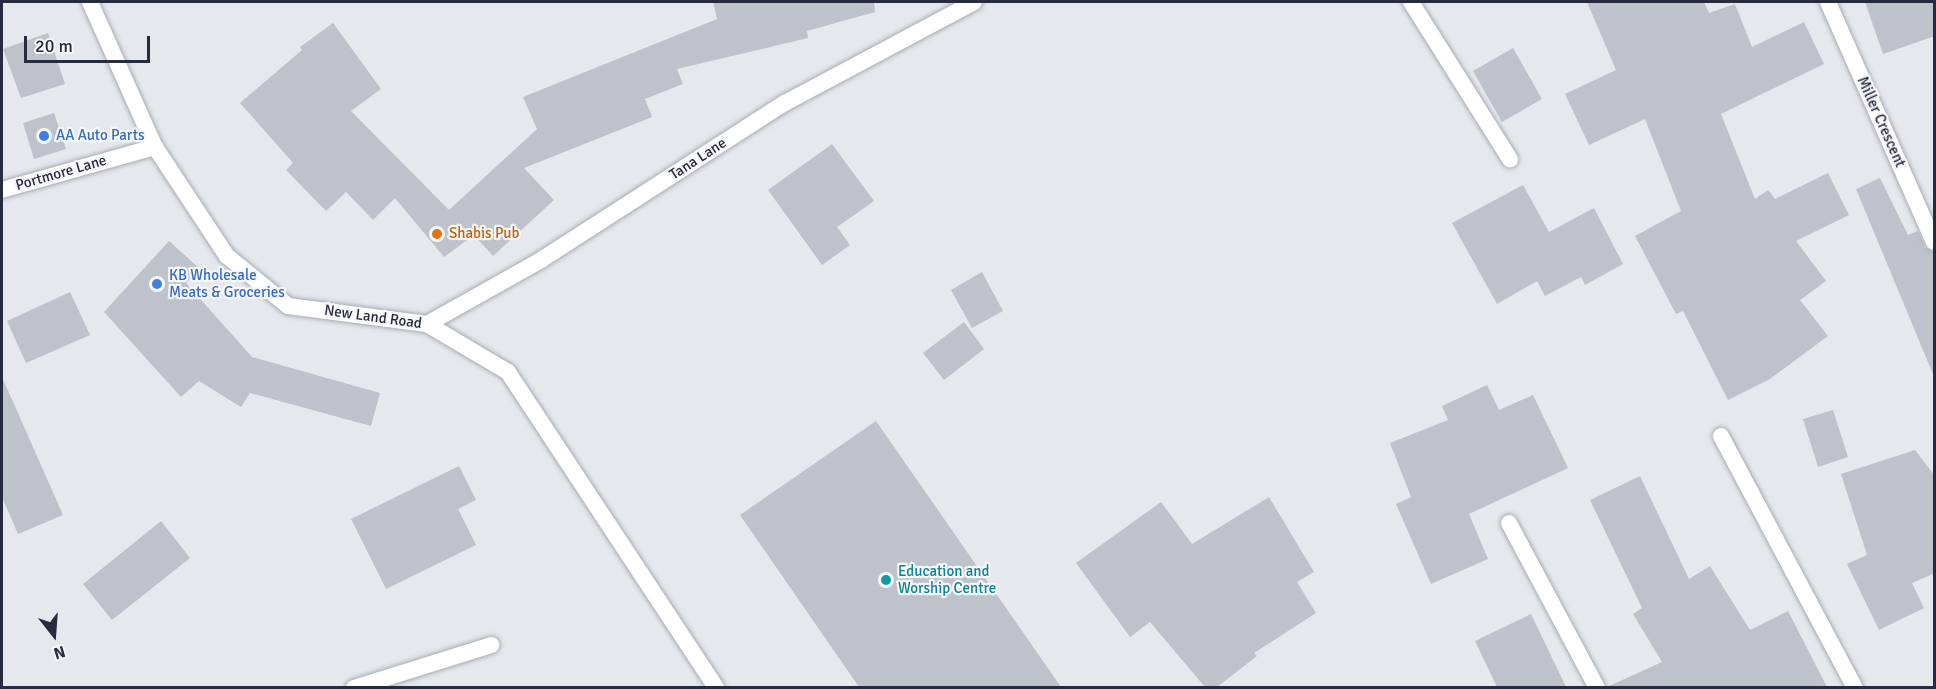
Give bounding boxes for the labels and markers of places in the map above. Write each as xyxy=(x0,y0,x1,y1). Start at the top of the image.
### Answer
place label: AA Auto Parts xyxy=(56,127,145,145)
marker: AA Auto Parts xyxy=(37,129,51,143)
place label: Shabis Pub xyxy=(449,225,519,243)
marker: Shabis Pub xyxy=(430,227,444,241)
place label: KB Wholesale Meats & Groceries xyxy=(169,266,285,301)
marker: KB Wholesale Meats & Groceries xyxy=(150,277,164,291)
place label: Education and Worship Centre xyxy=(898,562,996,597)
marker: Education and Worship Centre xyxy=(879,573,893,587)

